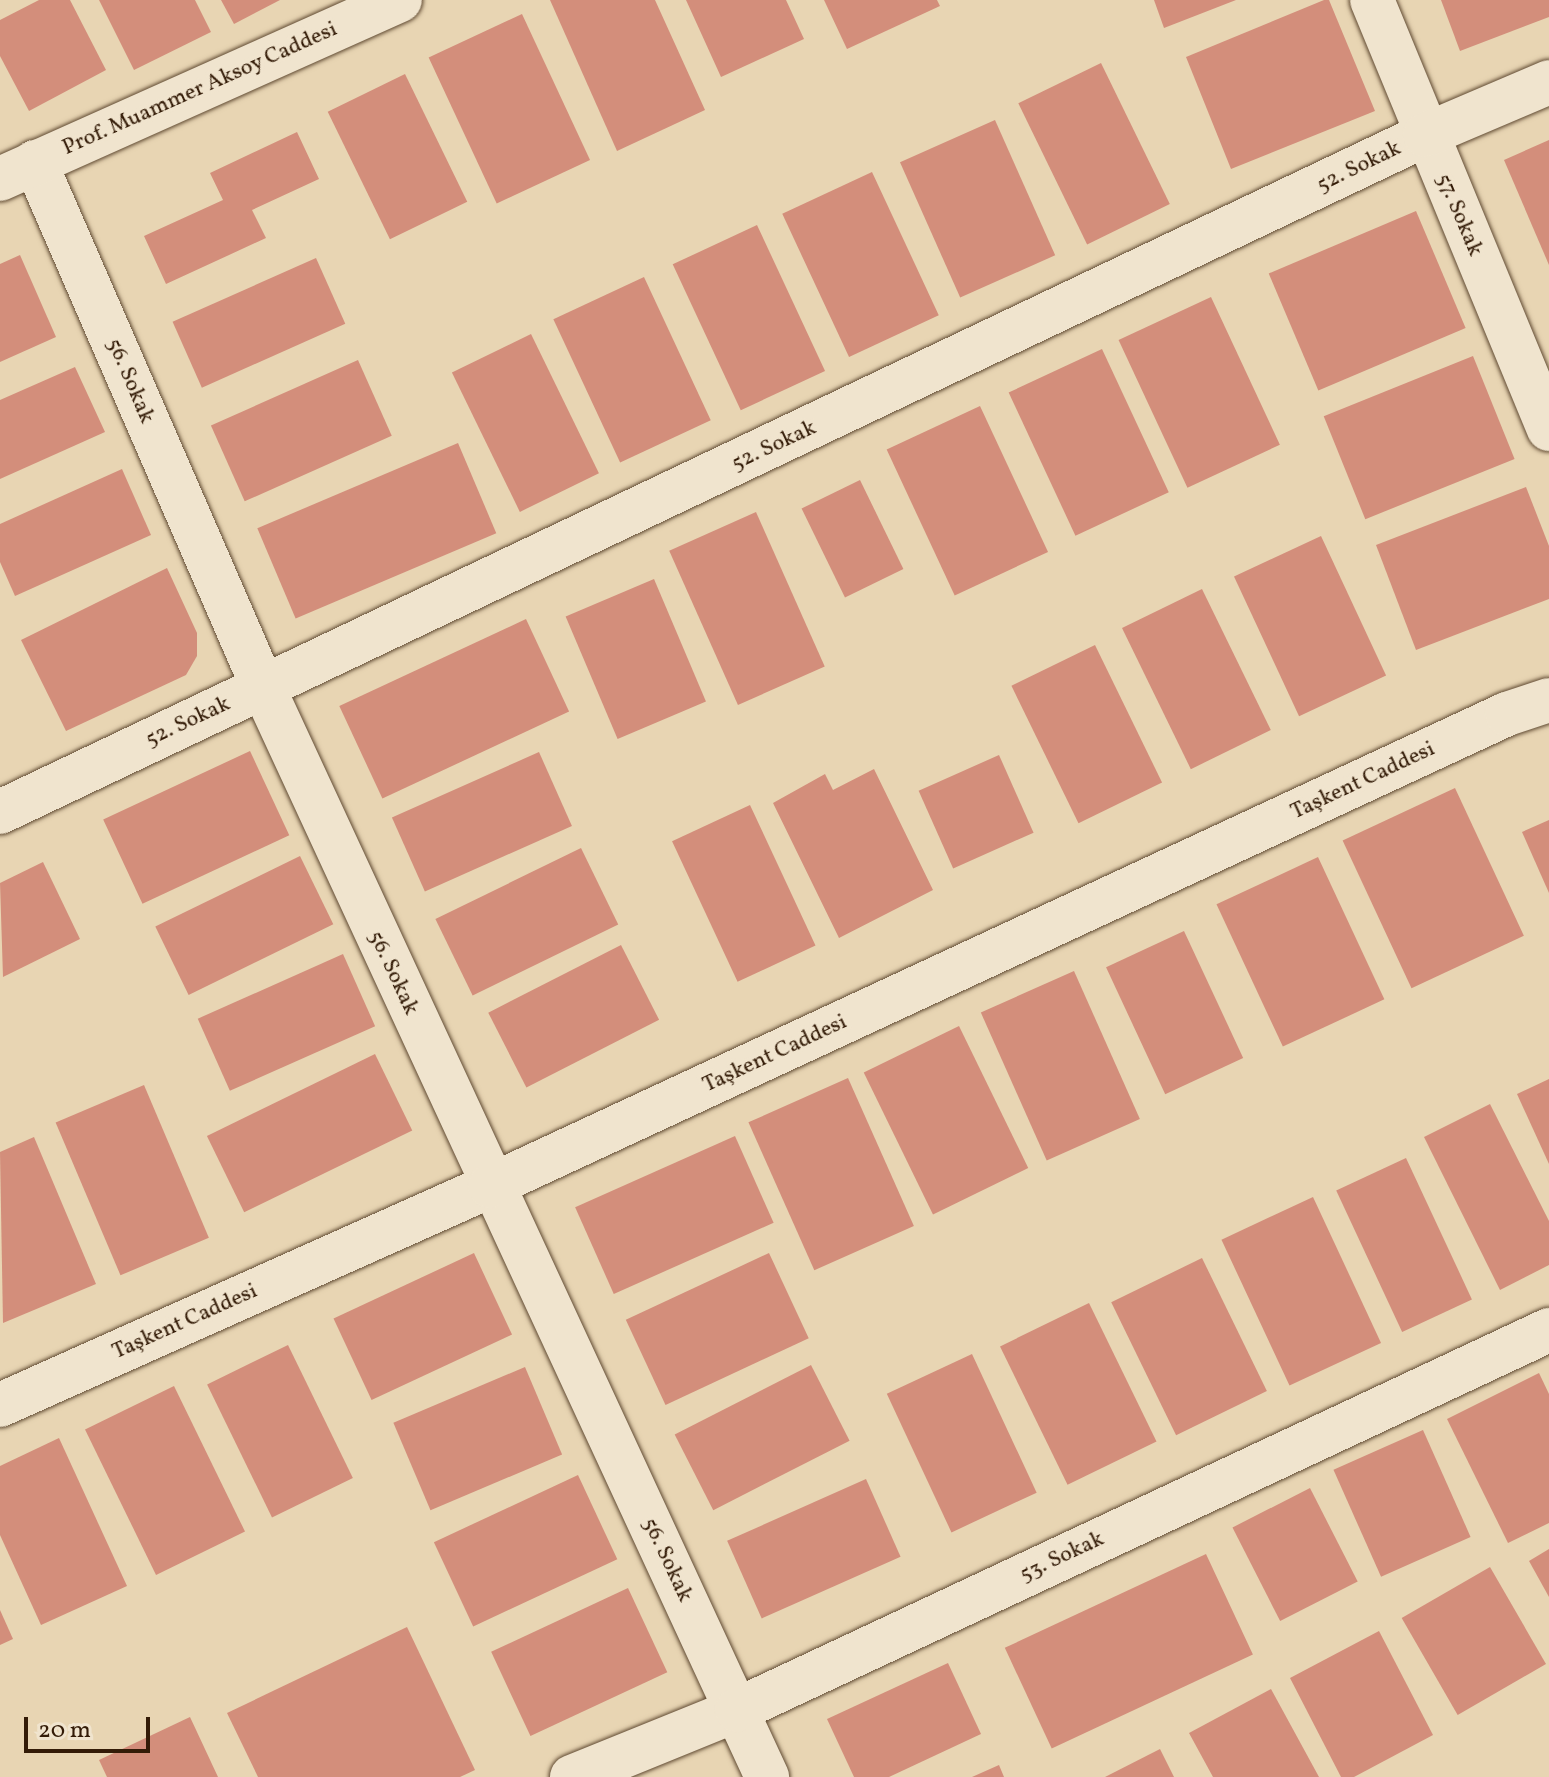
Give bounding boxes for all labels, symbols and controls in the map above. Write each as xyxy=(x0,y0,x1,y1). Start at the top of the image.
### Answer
street label: Prof. Muammer Aksoy Caddesi xyxy=(58,16,342,162)
street label: 52. Sokak xyxy=(1313,135,1405,199)
street label: 57. Sokak xyxy=(1430,170,1488,260)
street label: 56. Sokak xyxy=(100,334,160,428)
street label: 52. Sokak xyxy=(727,415,821,477)
street label: 52. Sokak xyxy=(141,691,235,753)
street label: Taşkent Caddesi xyxy=(1287,736,1439,826)
street label: 56. Sokak xyxy=(362,927,424,1019)
street label: Taşkent Caddesi xyxy=(699,1009,851,1099)
street label: Taşkent Caddesi xyxy=(108,1278,262,1366)
street label: 56. Sokak xyxy=(636,1514,698,1606)
street label: 53. Sokak xyxy=(1016,1526,1108,1588)
scale bar xyxy=(28,1701,154,1751)
text: 20 m xyxy=(38,1714,91,1748)

